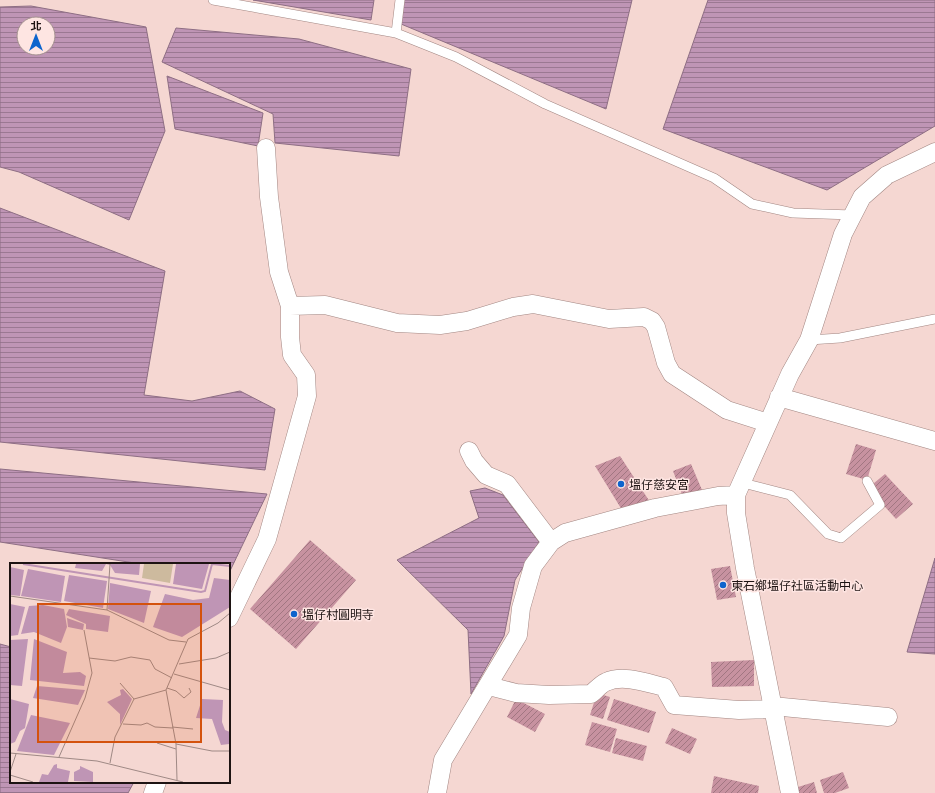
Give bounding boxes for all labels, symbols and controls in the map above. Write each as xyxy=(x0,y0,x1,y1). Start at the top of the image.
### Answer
north arrow xyxy=(16,16,56,56)
text: 北 xyxy=(31,19,42,33)
place label: 塭仔慈安宮 xyxy=(629,477,689,492)
marker: 塭仔慈安宮 xyxy=(616,479,626,489)
inset map xyxy=(10,563,230,783)
place label: 東石鄉塭仔社區活動中心 xyxy=(731,578,863,593)
marker: 東石鄉塭仔社區活動中心 xyxy=(718,580,728,590)
place label: 塭仔村圓明寺 xyxy=(302,607,374,622)
marker: 塭仔村圓明寺 xyxy=(289,609,299,619)

